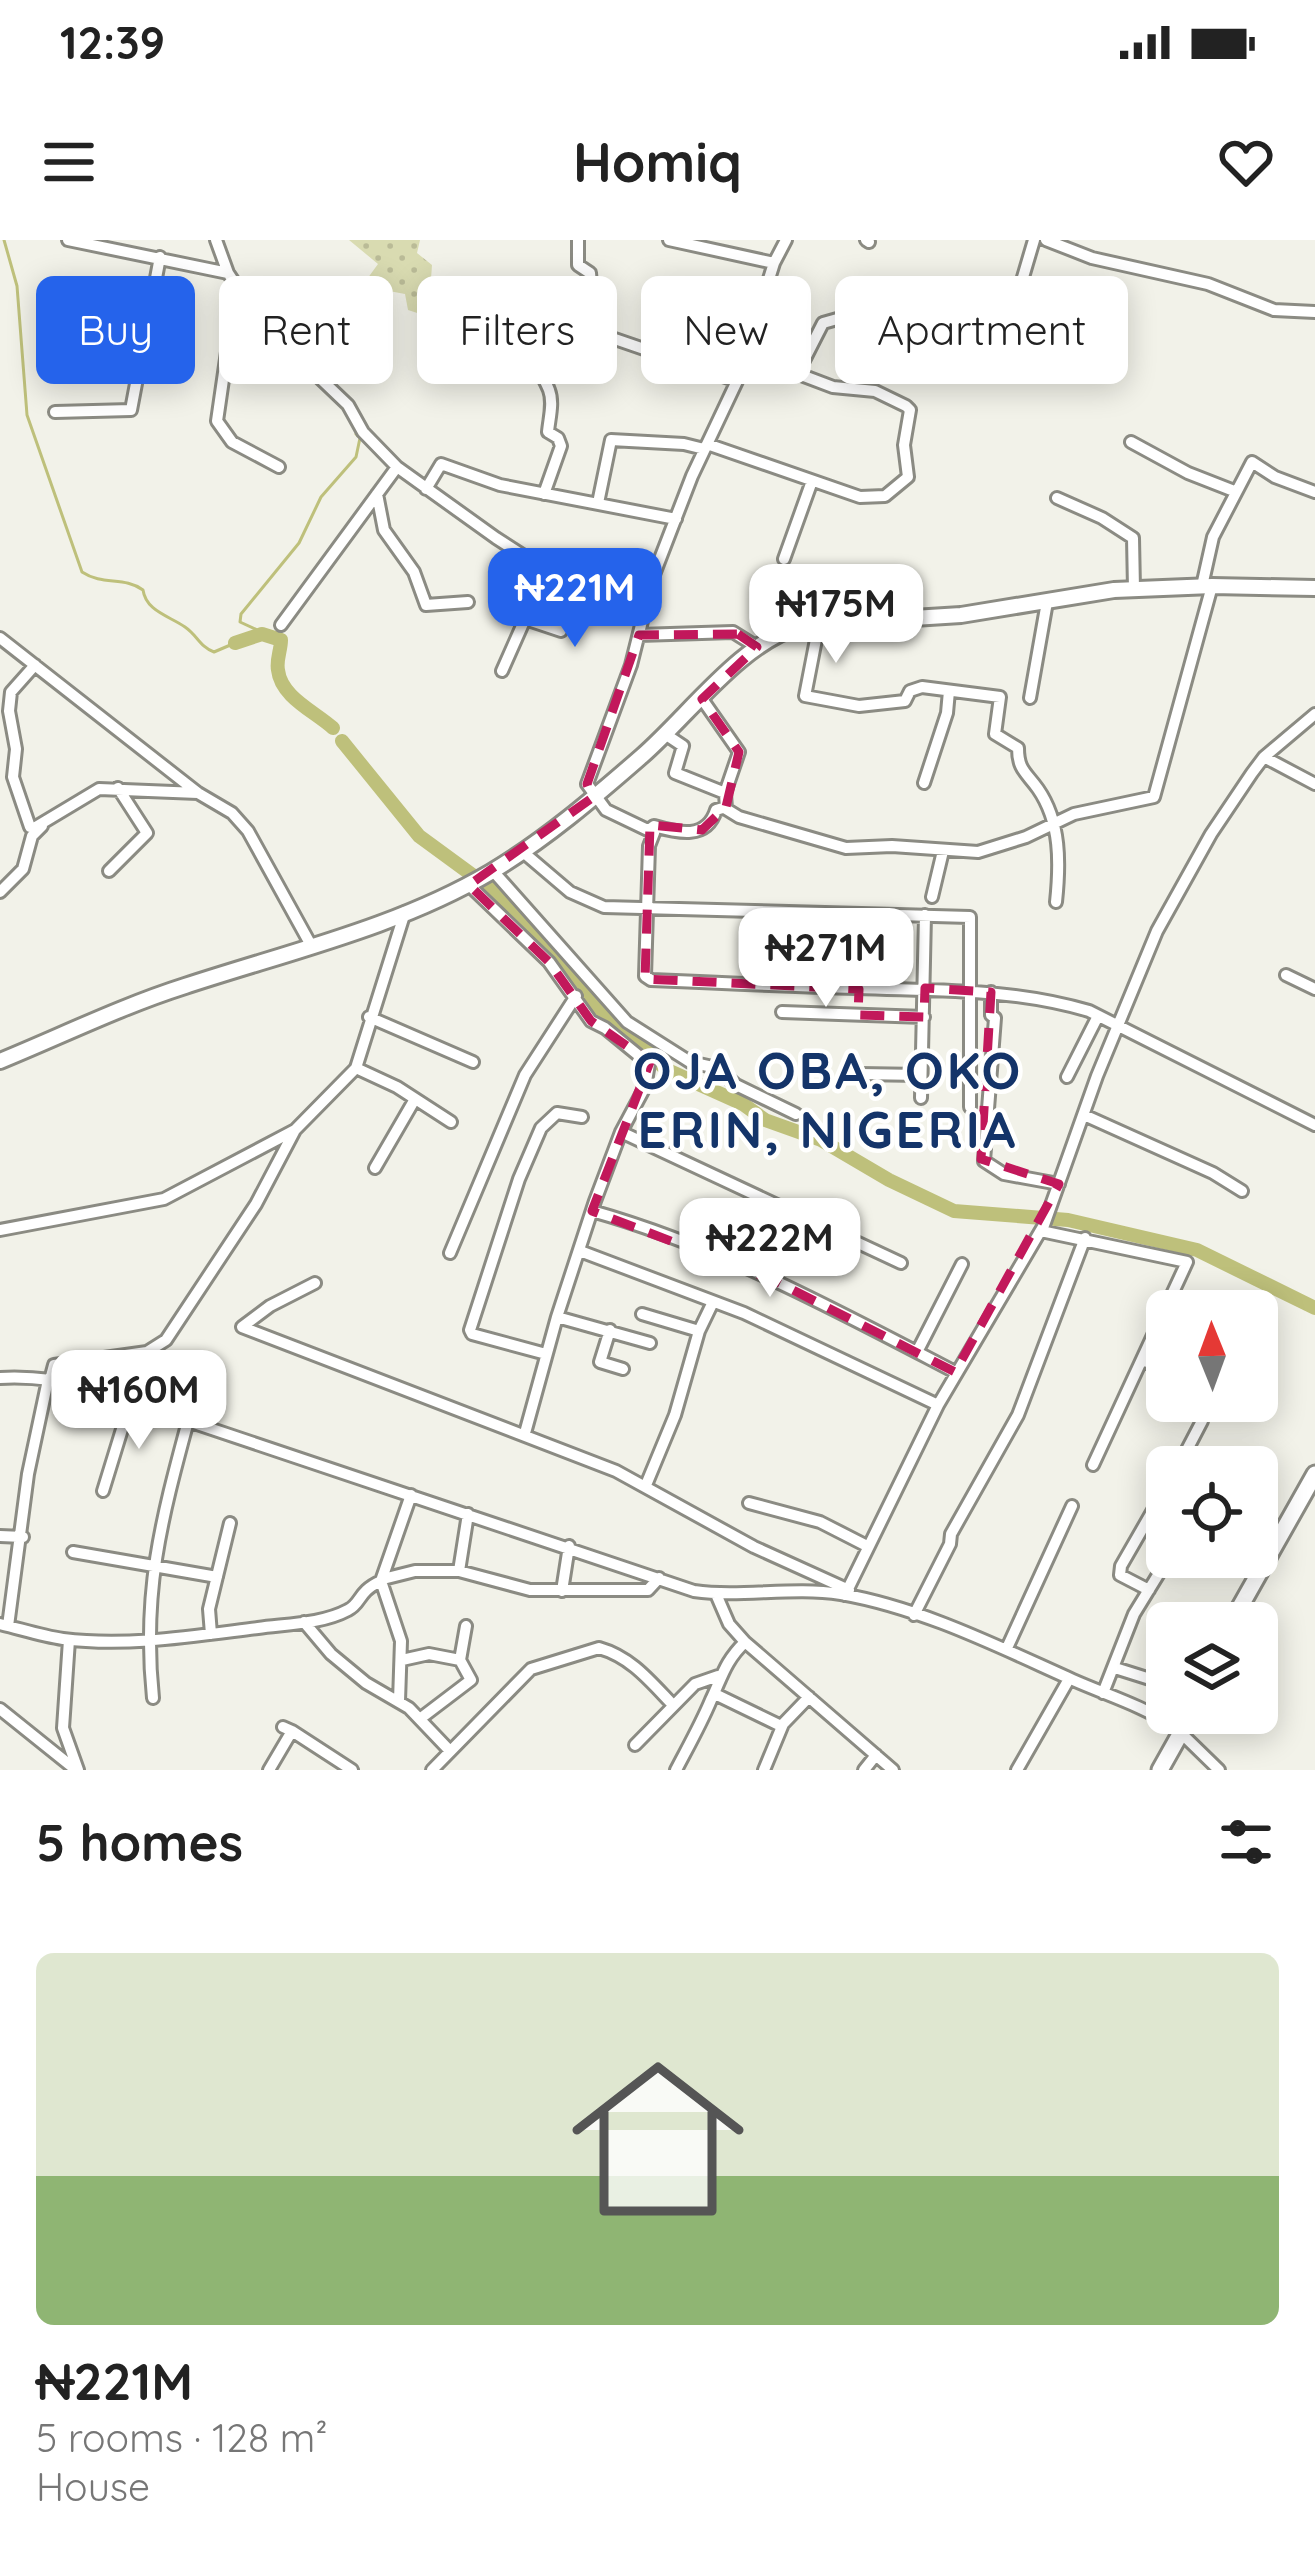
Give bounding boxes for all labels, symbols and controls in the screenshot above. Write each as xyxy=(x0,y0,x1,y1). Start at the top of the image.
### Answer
text: 12:39 xyxy=(60,14,165,70)
text: Homiq xyxy=(573,128,742,196)
icon: menu xyxy=(36,129,102,195)
icon: heart xyxy=(1213,129,1279,195)
chip: Buy xyxy=(36,276,195,384)
chip: Rent xyxy=(219,276,393,384)
chip: Filters xyxy=(417,276,617,384)
chip: New xyxy=(641,276,811,384)
chip: Apartment xyxy=(835,276,1128,384)
pin: ₦221M xyxy=(491,548,659,650)
text: ₦221M xyxy=(515,562,635,611)
pin: ₦175M xyxy=(752,564,920,666)
text: ₦175M xyxy=(776,578,896,627)
pin: ₦271M xyxy=(742,908,910,1010)
text: ₦271M xyxy=(766,922,886,971)
district label: OJA OBA, OKO ERIN, NIGERIA xyxy=(633,1038,1023,1161)
pin: ₦222M xyxy=(686,1198,854,1300)
text: ₦222M xyxy=(706,1212,834,1261)
north arrow xyxy=(1146,1290,1278,1422)
map controls xyxy=(1146,1290,1278,1734)
pin: ₦160M xyxy=(55,1350,223,1452)
text: ₦160M xyxy=(78,1364,200,1413)
button: locate xyxy=(1146,1446,1278,1578)
button: layers xyxy=(1146,1602,1278,1734)
icon: filters xyxy=(1213,1809,1279,1875)
text: 5 homes xyxy=(36,1810,243,1874)
icon: home xyxy=(550,2031,766,2247)
text: ₦221M xyxy=(36,2349,193,2413)
text: 5 rooms · 128 m² xyxy=(36,2413,328,2462)
text: House xyxy=(36,2462,150,2511)

